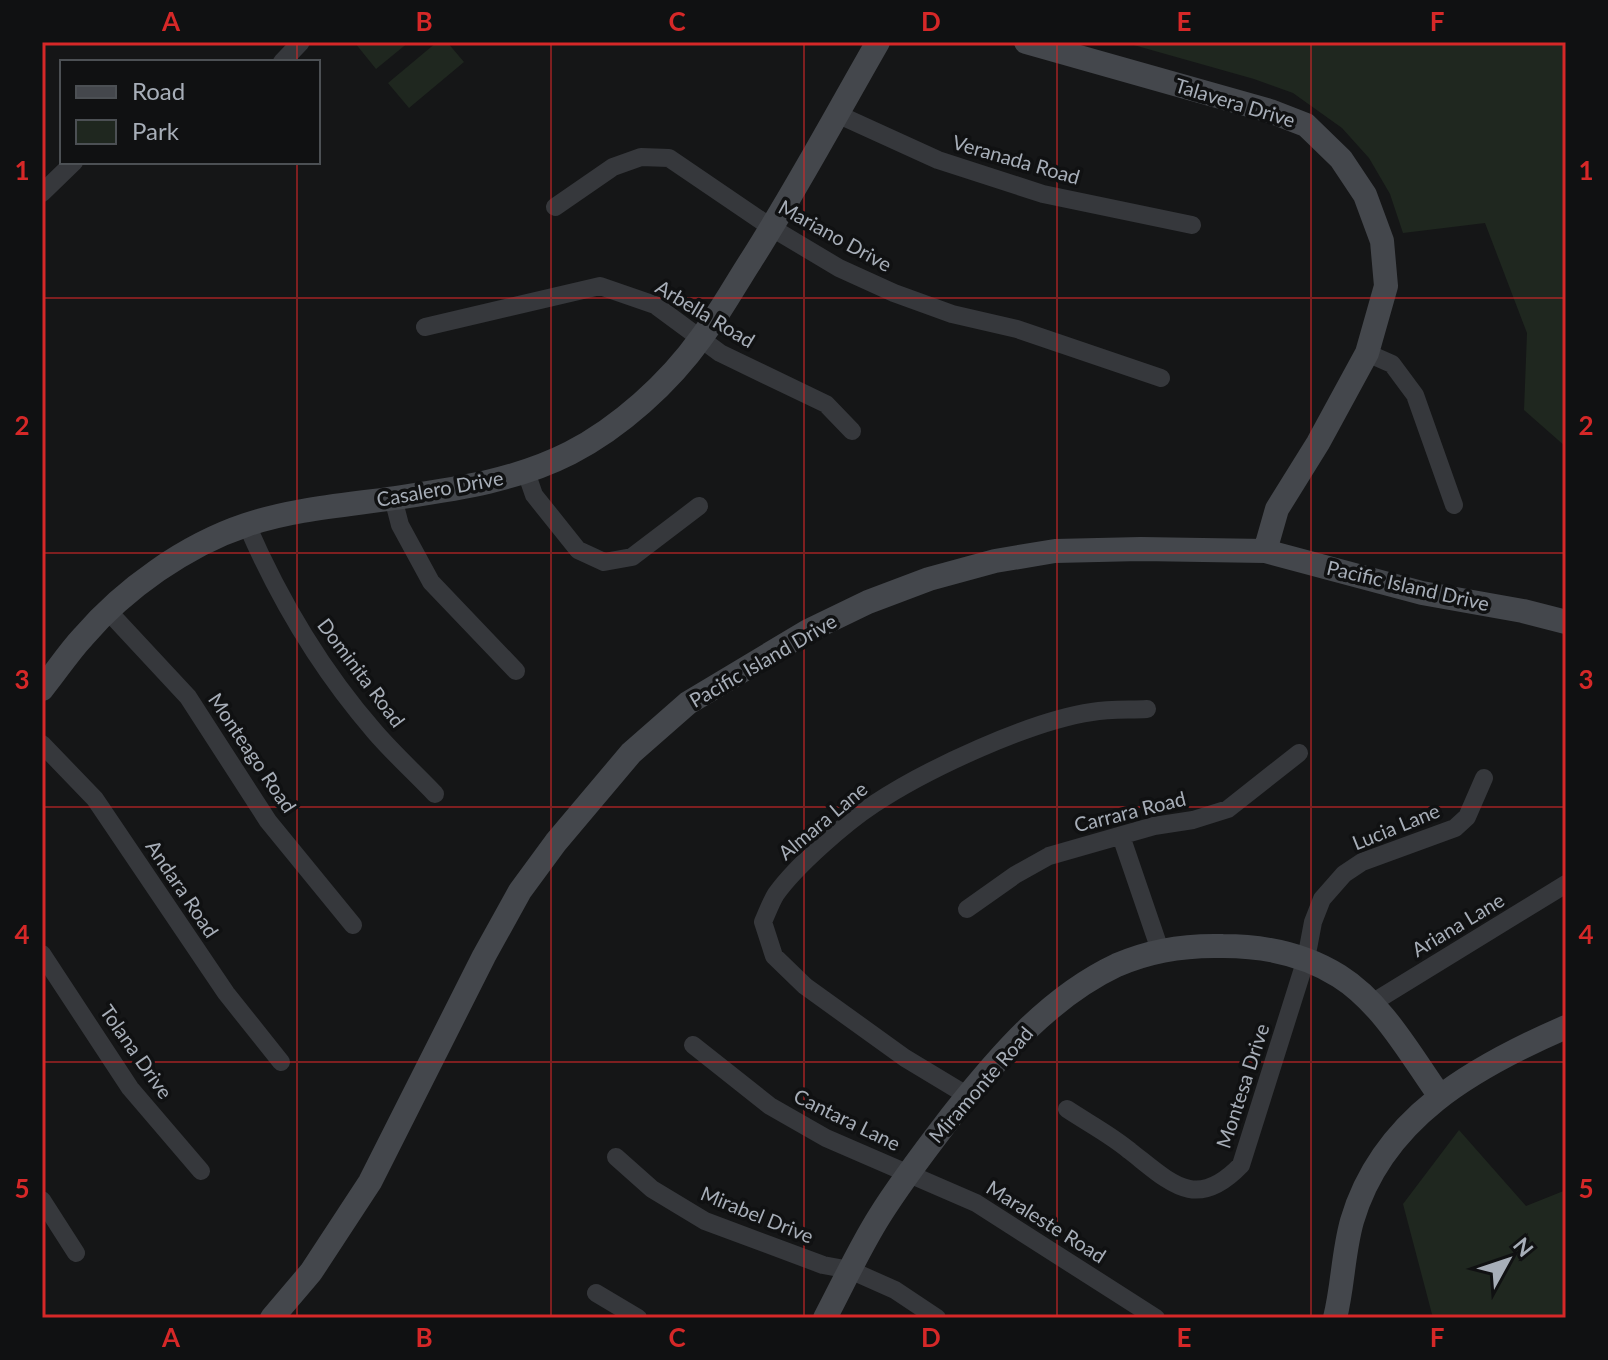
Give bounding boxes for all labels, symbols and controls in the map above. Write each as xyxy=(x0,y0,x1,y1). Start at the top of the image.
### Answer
text: A xyxy=(161,5,181,37)
text: B xyxy=(415,5,433,37)
text: C xyxy=(668,5,686,37)
text: D xyxy=(921,5,941,37)
text: E xyxy=(1177,5,1191,37)
text: F xyxy=(1430,5,1444,37)
legend xyxy=(60,60,320,164)
street label: Talavera Drive xyxy=(1172,72,1298,132)
text: Road xyxy=(132,76,185,105)
text: Park xyxy=(132,116,180,145)
street label: Veranada Road xyxy=(950,129,1083,189)
text: 1 xyxy=(14,154,30,186)
text: 1 xyxy=(1578,154,1594,186)
street label: Mariano Drive xyxy=(775,194,896,276)
street label: Arbella Road xyxy=(652,274,759,352)
text: 2 xyxy=(14,409,30,441)
text: 2 xyxy=(1578,409,1594,441)
street label: Casalero Drive xyxy=(375,465,505,511)
street label: Pacific Island Drive xyxy=(1325,555,1492,615)
street label: Pacific Island Drive xyxy=(685,608,840,712)
street label: Dominita Road xyxy=(313,613,411,732)
text: 3 xyxy=(14,663,30,695)
text: 3 xyxy=(1578,663,1594,695)
street label: Monteago Road xyxy=(204,688,302,817)
street label: Almara Lane xyxy=(773,776,872,864)
street label: Carrara Road xyxy=(1071,786,1188,836)
street label: Lucia Lane xyxy=(1348,798,1443,854)
street label: Andara Road xyxy=(141,835,224,942)
street label: Ariana Lane xyxy=(1407,887,1508,961)
text: 4 xyxy=(14,918,30,950)
text: 4 xyxy=(1578,918,1594,950)
street label: Tolana Drive xyxy=(96,1000,178,1103)
street label: Montesa Drive xyxy=(1211,1020,1274,1151)
street label: Miramonte Road xyxy=(923,1021,1037,1147)
street label: Cantara Lane xyxy=(790,1083,905,1155)
text: 5 xyxy=(14,1172,30,1204)
text: 5 xyxy=(1578,1172,1594,1204)
street label: Maraleste Road xyxy=(982,1175,1111,1267)
street label: Mirabel Drive xyxy=(697,1181,817,1248)
north arrow xyxy=(1468,1220,1548,1300)
text: N xyxy=(1508,1232,1539,1262)
text: A xyxy=(161,1321,181,1353)
text: B xyxy=(415,1321,433,1353)
text: C xyxy=(668,1321,686,1353)
text: D xyxy=(921,1321,941,1353)
text: E xyxy=(1177,1321,1191,1353)
text: F xyxy=(1430,1321,1444,1353)

